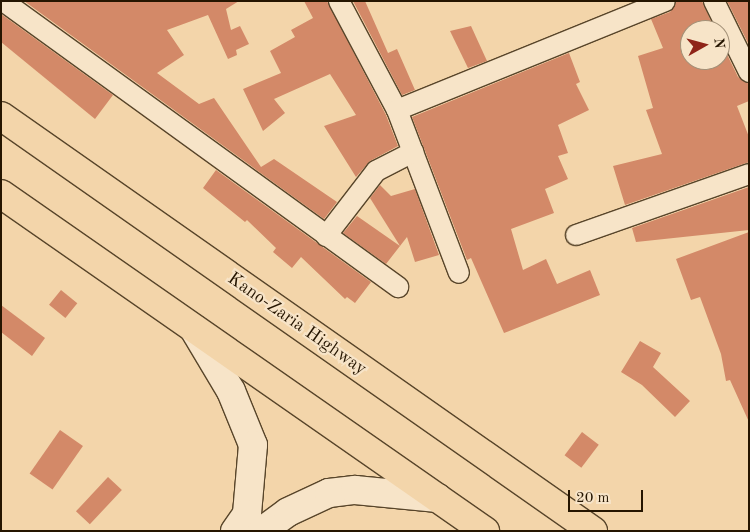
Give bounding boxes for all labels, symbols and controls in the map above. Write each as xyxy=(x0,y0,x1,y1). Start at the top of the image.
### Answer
north arrow xyxy=(680,20,730,70)
text: N xyxy=(711,37,726,49)
street label: Kano-Zaria Highway xyxy=(223,268,371,380)
scale bar xyxy=(570,480,645,512)
text: 20 m xyxy=(576,491,610,506)

